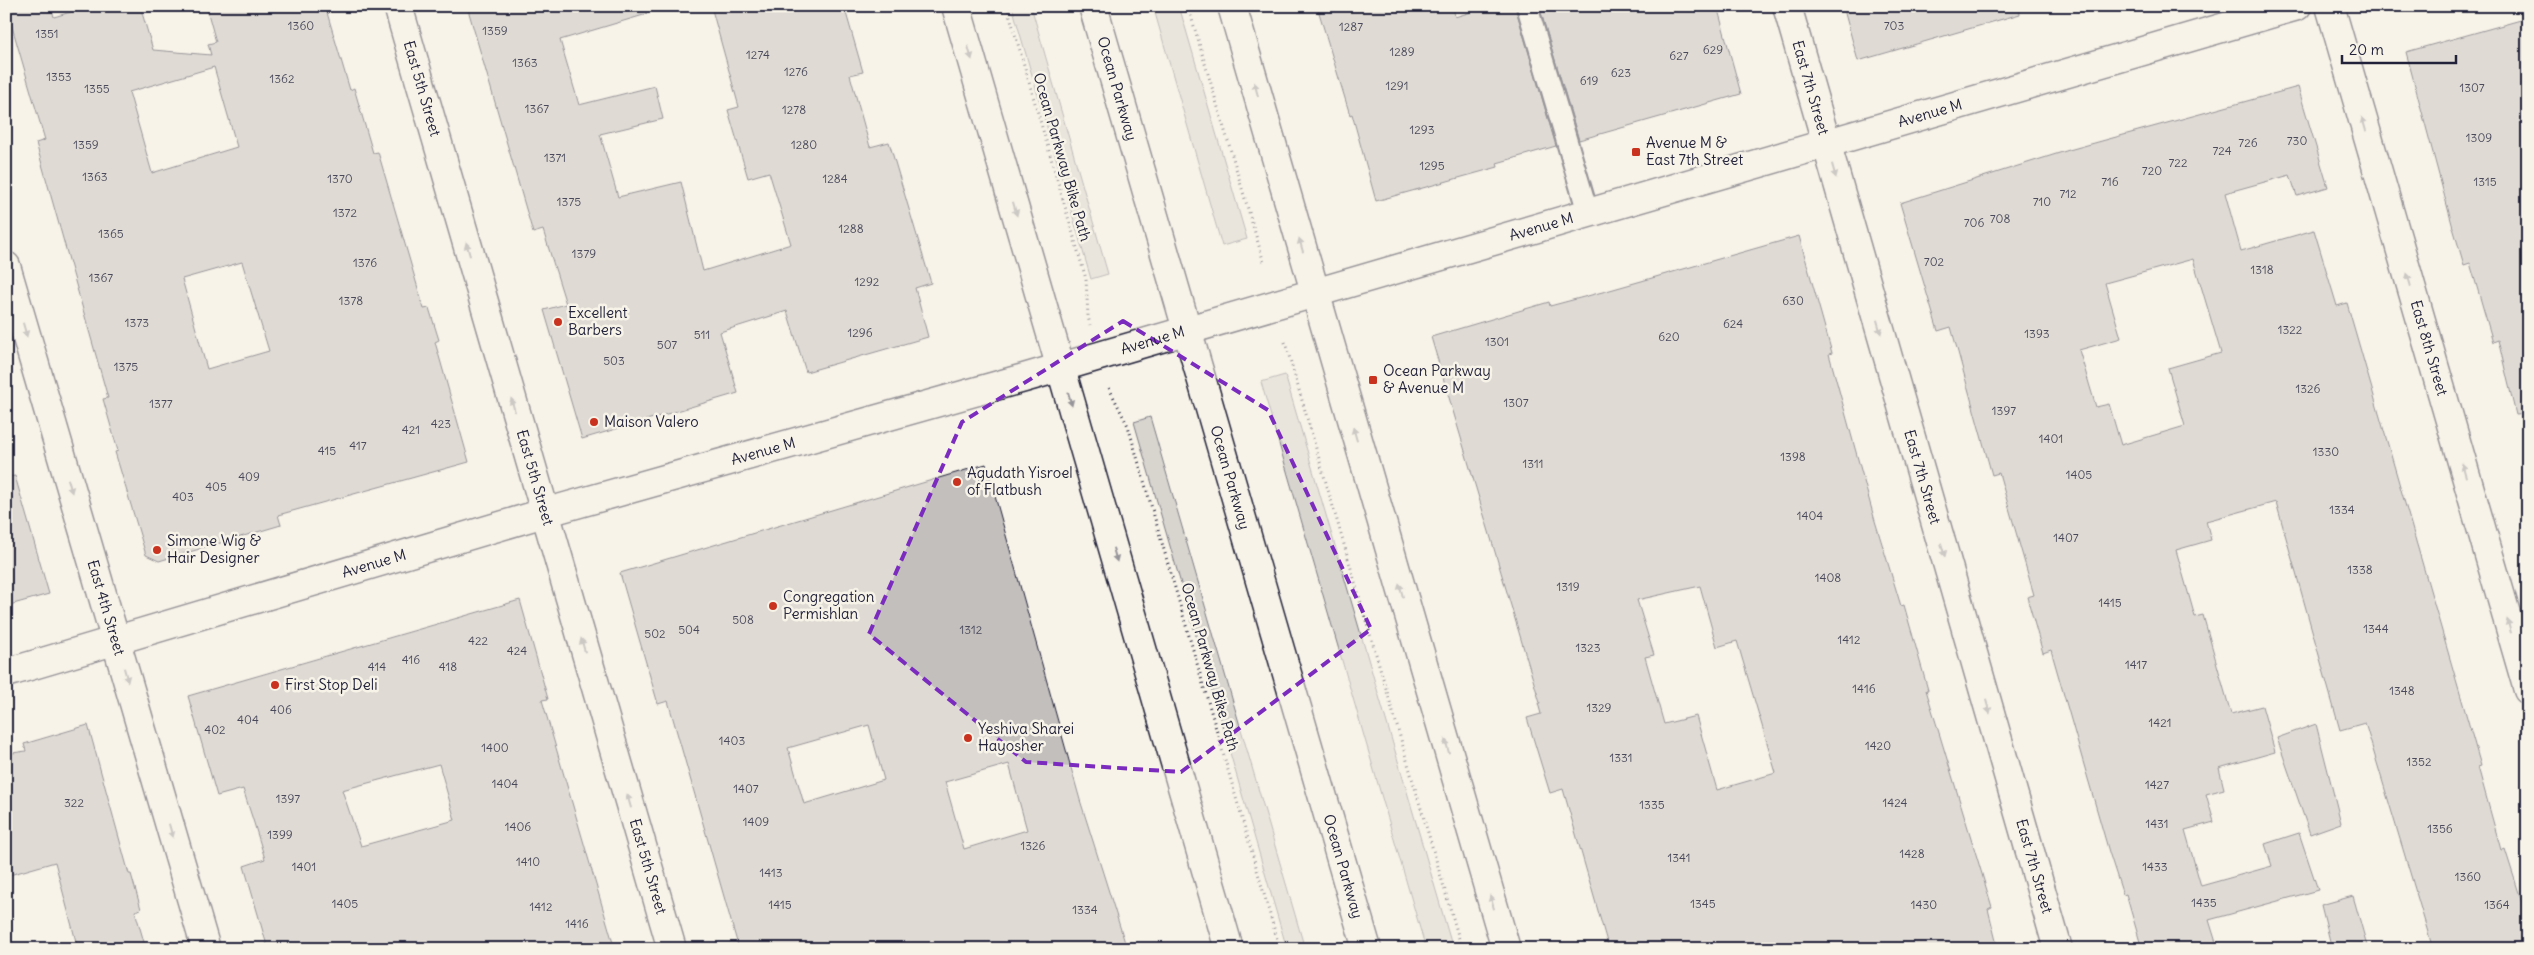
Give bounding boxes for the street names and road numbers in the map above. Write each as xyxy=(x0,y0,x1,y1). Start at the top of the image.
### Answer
street label: Ocean Parkway xyxy=(1093,34,1142,143)
street label: East 5th Street xyxy=(400,38,445,138)
street label: East 7th Street xyxy=(1788,38,1834,137)
street label: Ocean Parkway Bike Path xyxy=(1029,70,1096,244)
street label: Avenue M xyxy=(1896,94,1964,131)
street label: Avenue M xyxy=(1507,208,1576,245)
street label: East 8th Street xyxy=(2407,298,2452,398)
street label: Avenue M xyxy=(1118,322,1187,358)
street label: Ocean Parkway xyxy=(1206,423,1255,532)
street label: East 5th Street xyxy=(513,427,558,527)
street label: East 7th Street xyxy=(1900,427,1945,526)
street label: Avenue M xyxy=(729,433,797,469)
street label: Avenue M xyxy=(340,545,408,582)
street label: East 4th Street xyxy=(84,557,130,658)
street label: Ocean Parkway Bike Path xyxy=(1177,580,1244,754)
street label: Ocean Parkway xyxy=(1319,812,1368,921)
street label: East 5th Street xyxy=(626,816,671,916)
street label: East 7th Street xyxy=(2012,817,2057,915)

